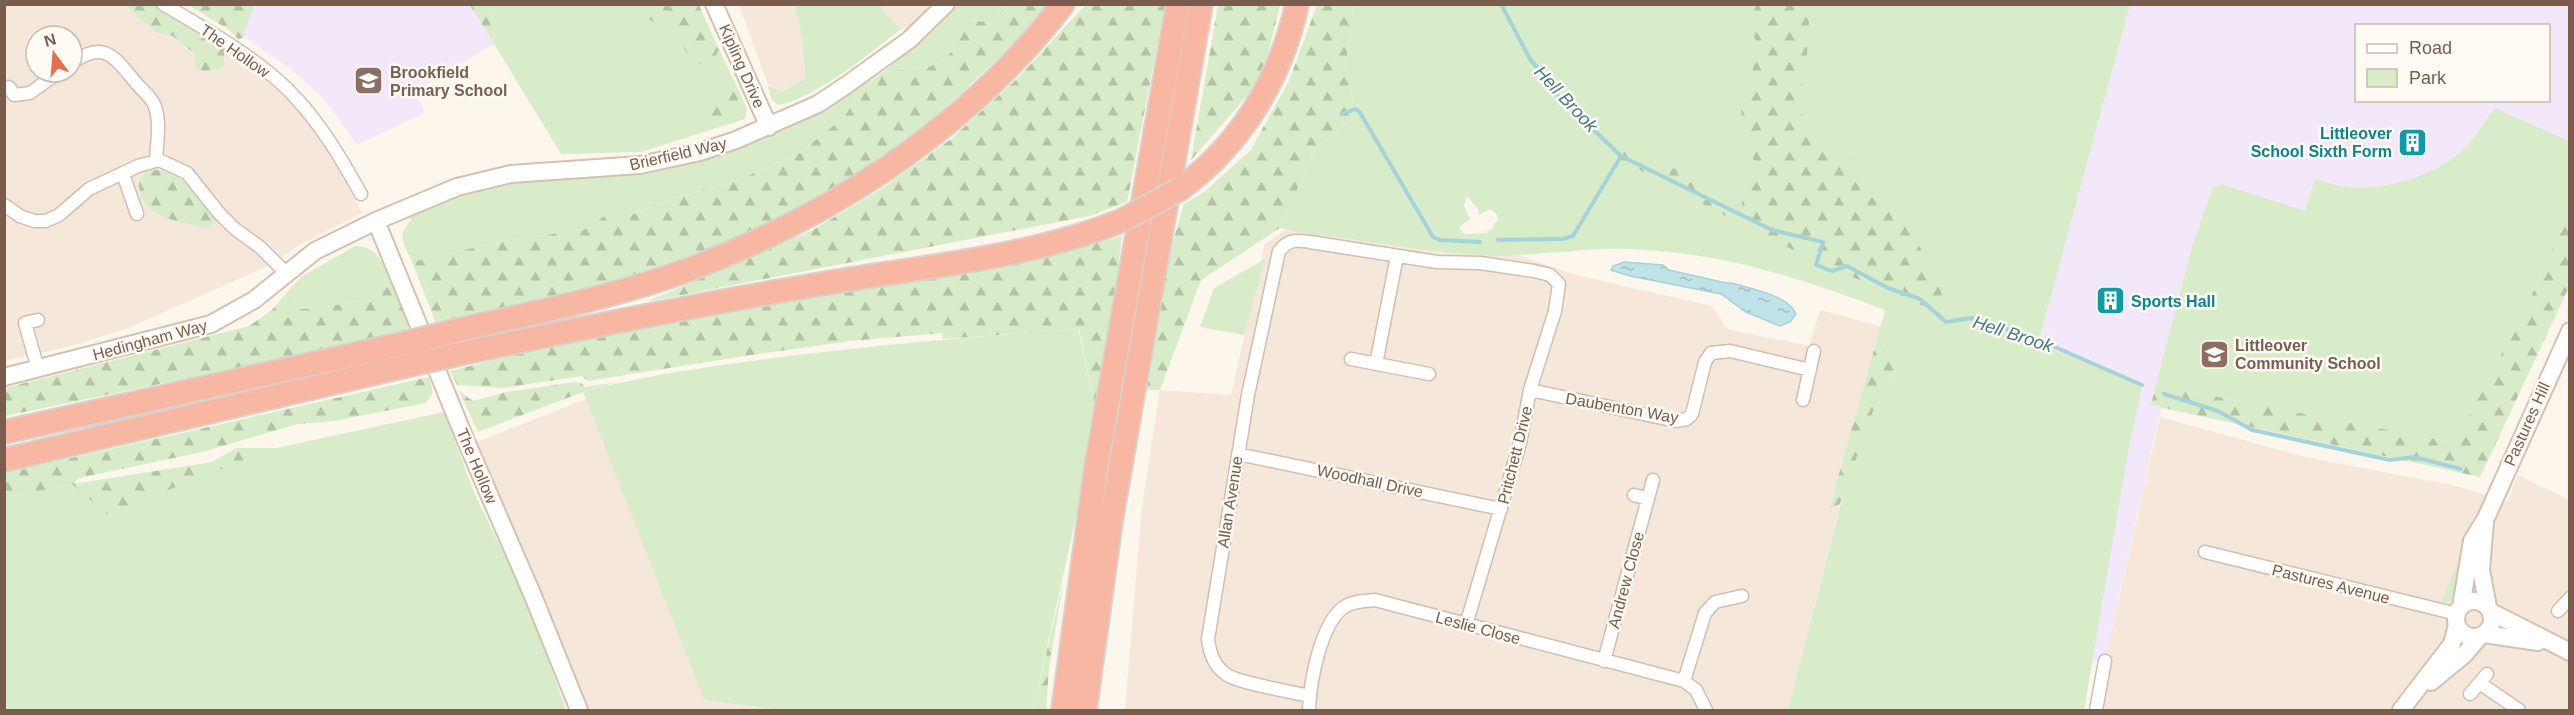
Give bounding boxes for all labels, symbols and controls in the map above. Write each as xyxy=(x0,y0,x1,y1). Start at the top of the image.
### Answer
street label: The Hollow xyxy=(197,21,273,81)
street label: Kipling Drive xyxy=(716,22,768,111)
north arrow xyxy=(24,24,84,84)
legend xyxy=(2355,24,2550,102)
text: N xyxy=(42,30,58,50)
text: Road xyxy=(2409,38,2452,58)
water label: Hell Brook xyxy=(1530,62,1602,137)
place label: Brookfield Primary School xyxy=(390,64,507,99)
school or university icon: Brookfield Primary School xyxy=(353,65,385,97)
text: Park xyxy=(2409,68,2447,88)
place label: Littleover School Sixth Form xyxy=(2251,125,2392,160)
building icon: Littleover School Sixth Form xyxy=(2397,126,2429,158)
street label: Brierfield Way xyxy=(628,135,728,173)
building icon: Sports Hall xyxy=(2094,285,2126,317)
place label: Sports Hall xyxy=(2131,293,2215,310)
water label: Hell Brook xyxy=(1970,312,2057,357)
street label: Hedingham Way xyxy=(91,317,209,363)
place label: Littleover Community School xyxy=(2235,337,2381,372)
school or university icon: Littleover Community School xyxy=(2198,338,2230,370)
street label: Pastures Hill xyxy=(2501,380,2553,468)
street label: Daubenton Way xyxy=(1564,390,1680,426)
street label: Pritchett Drive xyxy=(1495,404,1535,506)
street label: The Hollow xyxy=(454,426,501,507)
street label: Allan Avenue xyxy=(1214,455,1246,549)
street label: Woodhall Drive xyxy=(1315,461,1425,501)
street label: Andrew Close xyxy=(1605,530,1647,630)
street label: Pastures Avenue xyxy=(2270,561,2392,607)
street label: Leslie Close xyxy=(1434,609,1522,648)

